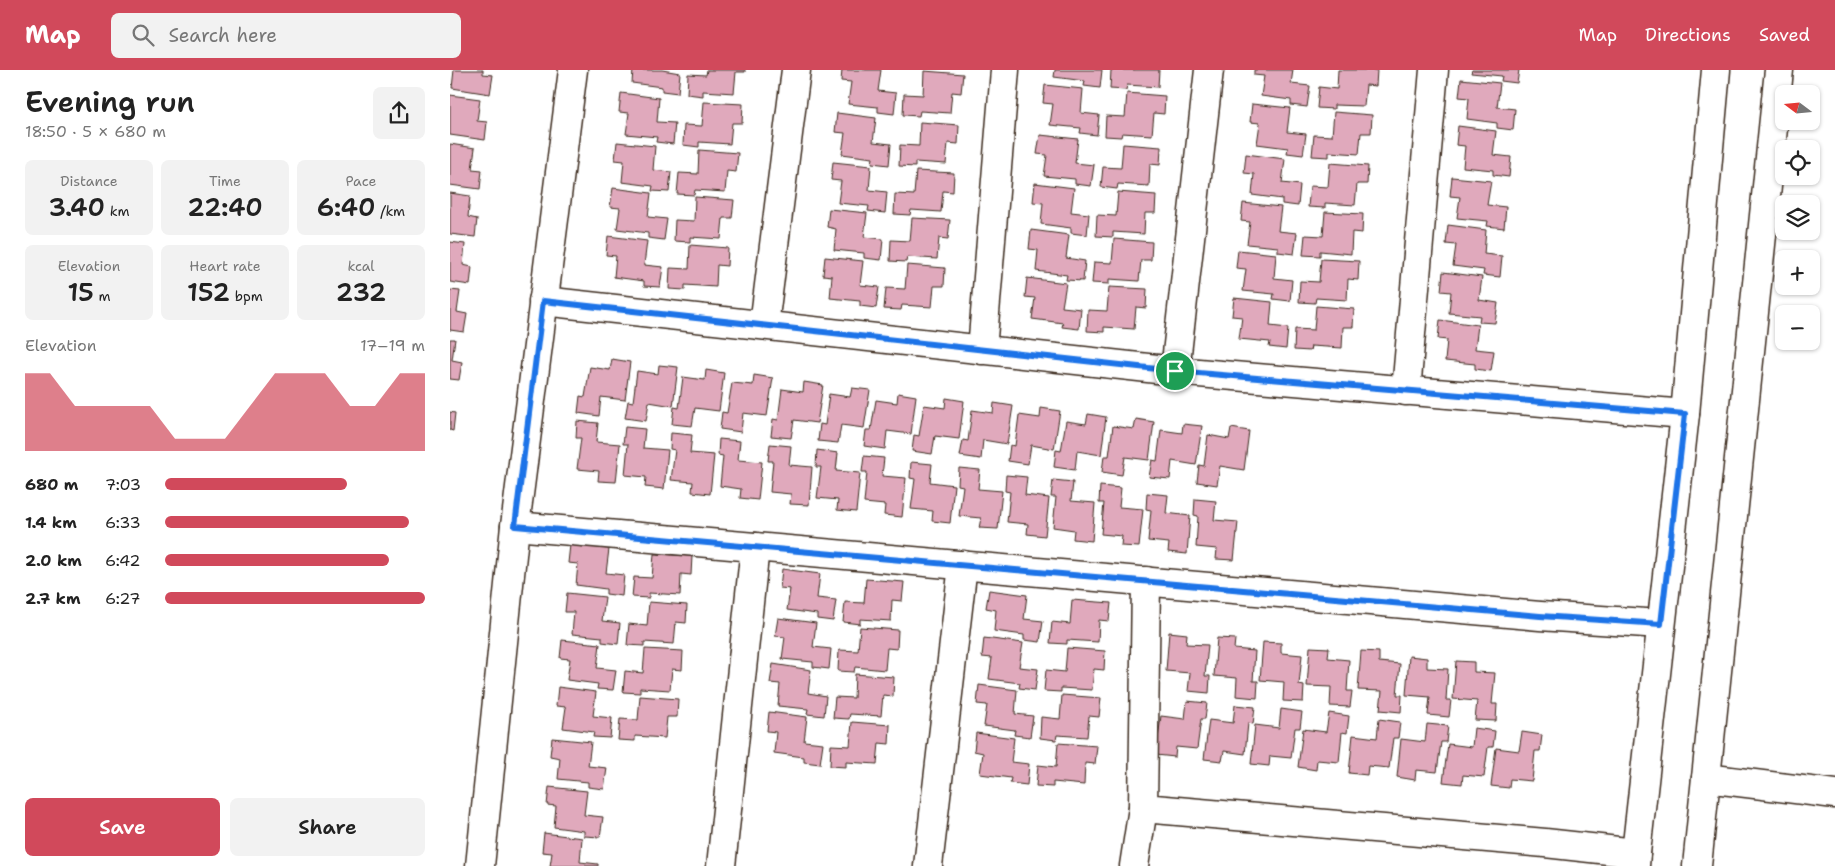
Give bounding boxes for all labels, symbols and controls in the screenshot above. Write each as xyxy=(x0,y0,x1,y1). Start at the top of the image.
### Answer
search box xyxy=(111,13,461,58)
text: Map xyxy=(25,19,81,51)
icon: search xyxy=(129,21,157,49)
text: Search here xyxy=(169,23,277,48)
text: Map xyxy=(1579,23,1617,47)
text: Directions xyxy=(1645,23,1731,47)
text: Saved xyxy=(1759,23,1810,47)
text: Evening run xyxy=(25,83,195,121)
north arrow xyxy=(1775,85,1820,130)
map controls xyxy=(1775,85,1820,350)
button: share xyxy=(373,87,425,139)
text: 18:50 · 5 × 680 m xyxy=(25,121,166,142)
button: locate xyxy=(1775,140,1820,185)
text: Distance xyxy=(60,172,118,190)
text: Time xyxy=(209,172,241,190)
text: Pace xyxy=(346,172,376,190)
text: 3.40 xyxy=(48,190,105,224)
text: 22:40 xyxy=(187,190,263,224)
text: 6:40 xyxy=(317,190,375,224)
button: layers xyxy=(1775,195,1820,240)
text: km xyxy=(105,202,130,220)
text: /km xyxy=(375,202,405,220)
button: + xyxy=(1775,250,1820,295)
text: Elevation xyxy=(58,257,120,275)
text: Heart rate xyxy=(189,257,261,275)
text: kcal xyxy=(347,257,375,275)
text: 15 xyxy=(67,275,94,309)
text: 152 xyxy=(187,275,230,309)
text: 232 xyxy=(336,275,386,309)
text: m xyxy=(94,287,111,305)
text: bpm xyxy=(230,287,263,305)
button: − xyxy=(1775,305,1820,350)
text: Elevation xyxy=(25,335,97,356)
text: 17–19 m xyxy=(360,335,425,356)
pin xyxy=(1154,350,1196,392)
icon: arrive xyxy=(1161,357,1189,385)
text: 680 m xyxy=(25,474,78,495)
text: 7:03 xyxy=(105,474,141,495)
text: 1.4 km xyxy=(25,512,77,533)
text: 6:33 xyxy=(105,512,141,533)
text: 2.0 km xyxy=(25,550,82,571)
text: 6:42 xyxy=(105,550,140,571)
text: 2.7 km xyxy=(25,588,80,609)
text: 6:27 xyxy=(105,588,140,609)
button: Save xyxy=(25,798,220,856)
button: Share xyxy=(230,798,425,856)

